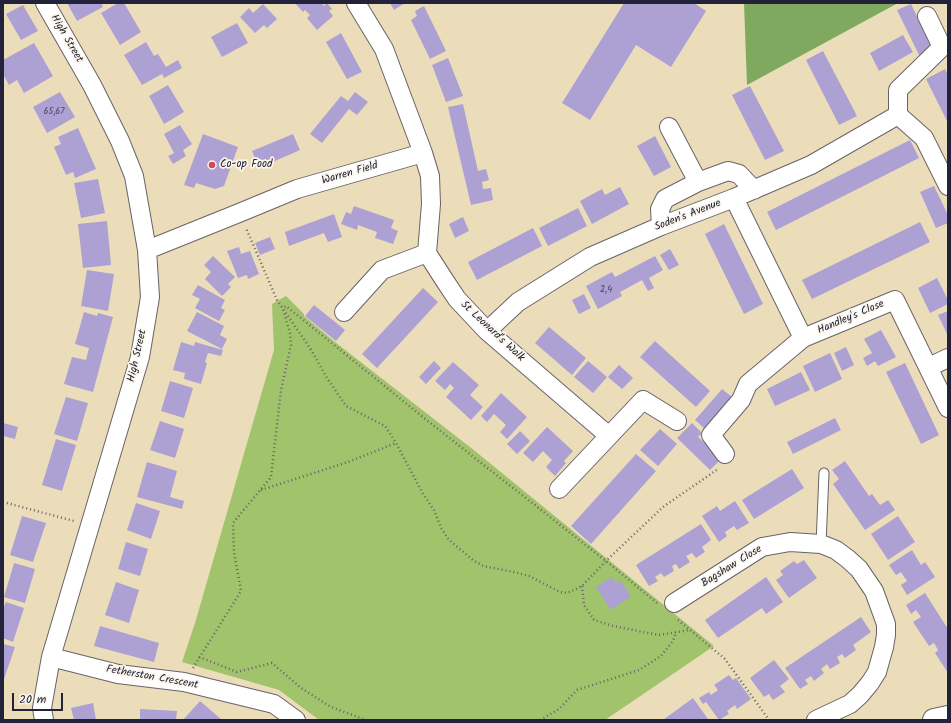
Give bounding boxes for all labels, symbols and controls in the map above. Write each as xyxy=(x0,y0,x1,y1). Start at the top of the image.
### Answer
street label: High Street xyxy=(47,13,85,65)
house number: 65,67 xyxy=(43,107,65,117)
place label: Co-op Food xyxy=(220,158,272,172)
marker: Co-op Food xyxy=(207,160,217,170)
street label: Warren Field xyxy=(320,160,380,188)
street label: Soden's Avenue xyxy=(653,197,723,235)
house number: 2,4 xyxy=(600,285,612,295)
street label: Handley's Close xyxy=(816,298,886,338)
street label: St Leonard's Walk xyxy=(457,299,527,365)
street label: High Street xyxy=(126,328,150,384)
street label: Bagshaw Close xyxy=(699,543,765,591)
street label: Fetherston Crescent xyxy=(105,663,199,693)
scale bar xyxy=(14,685,65,711)
text: 20 m xyxy=(19,690,46,709)

